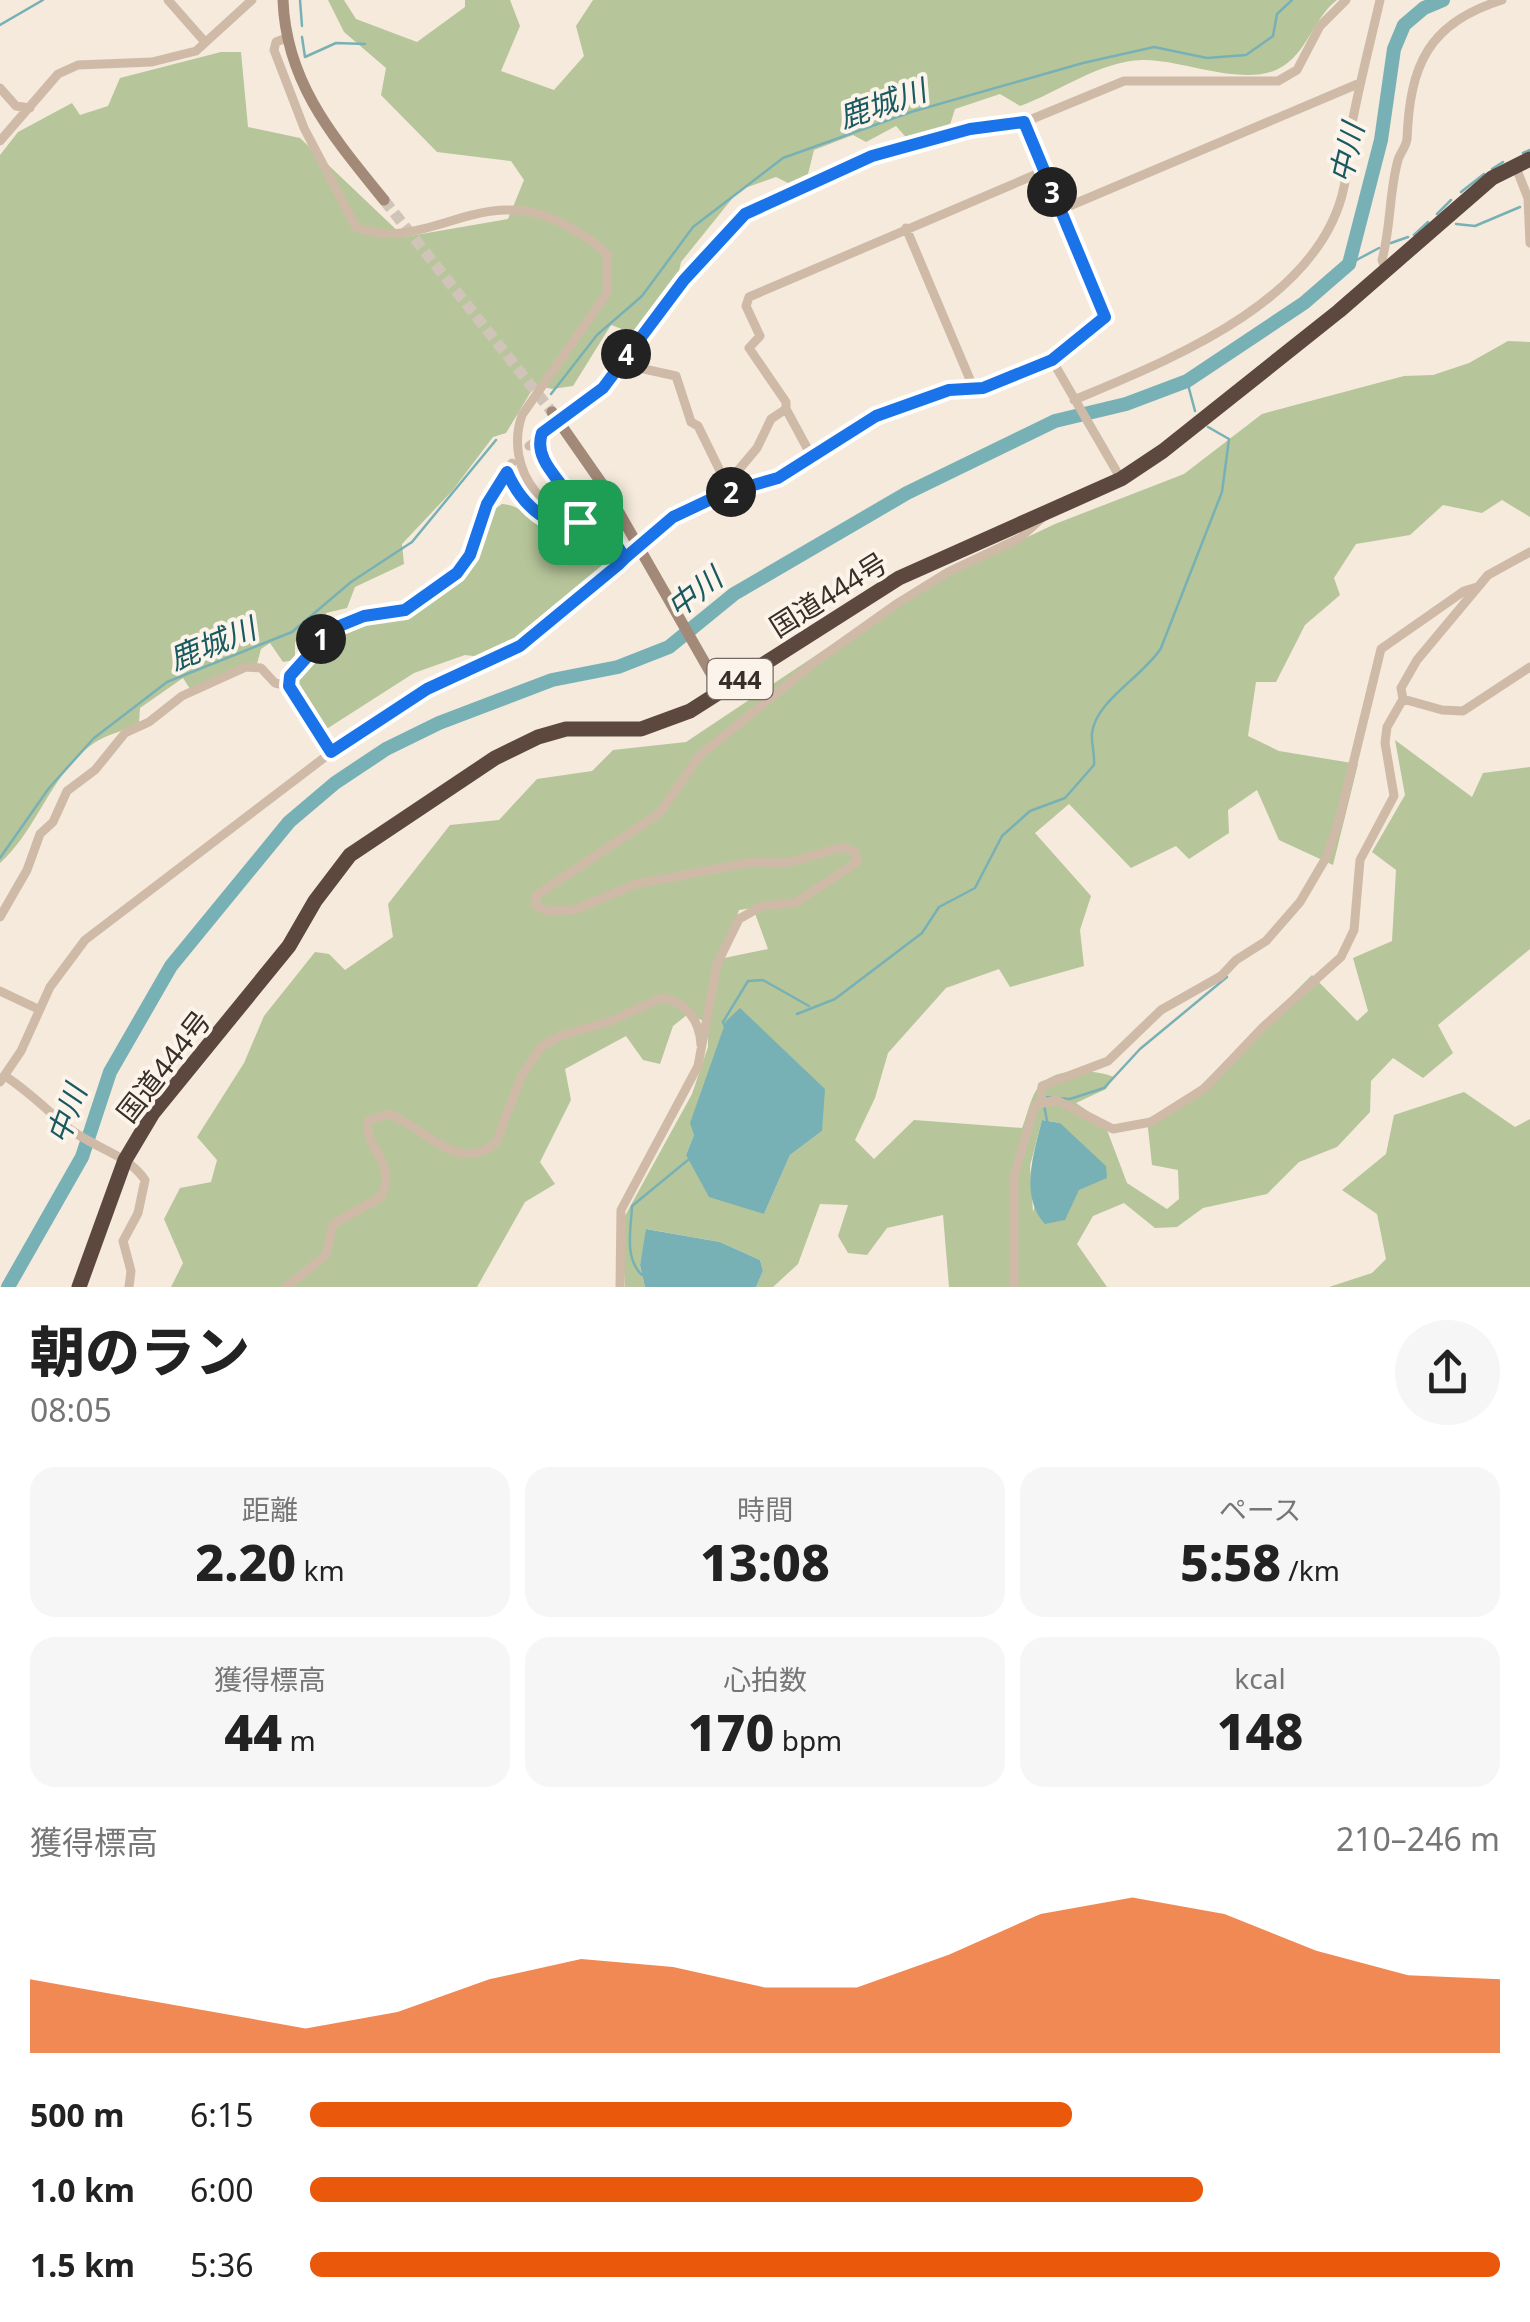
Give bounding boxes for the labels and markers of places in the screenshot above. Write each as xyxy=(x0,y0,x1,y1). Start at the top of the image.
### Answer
pin: 3 xyxy=(1027,167,1077,217)
pin: 4 xyxy=(601,329,651,379)
pin: 2 xyxy=(706,467,756,517)
pin xyxy=(538,480,623,565)
pin: 1 xyxy=(296,614,346,664)

